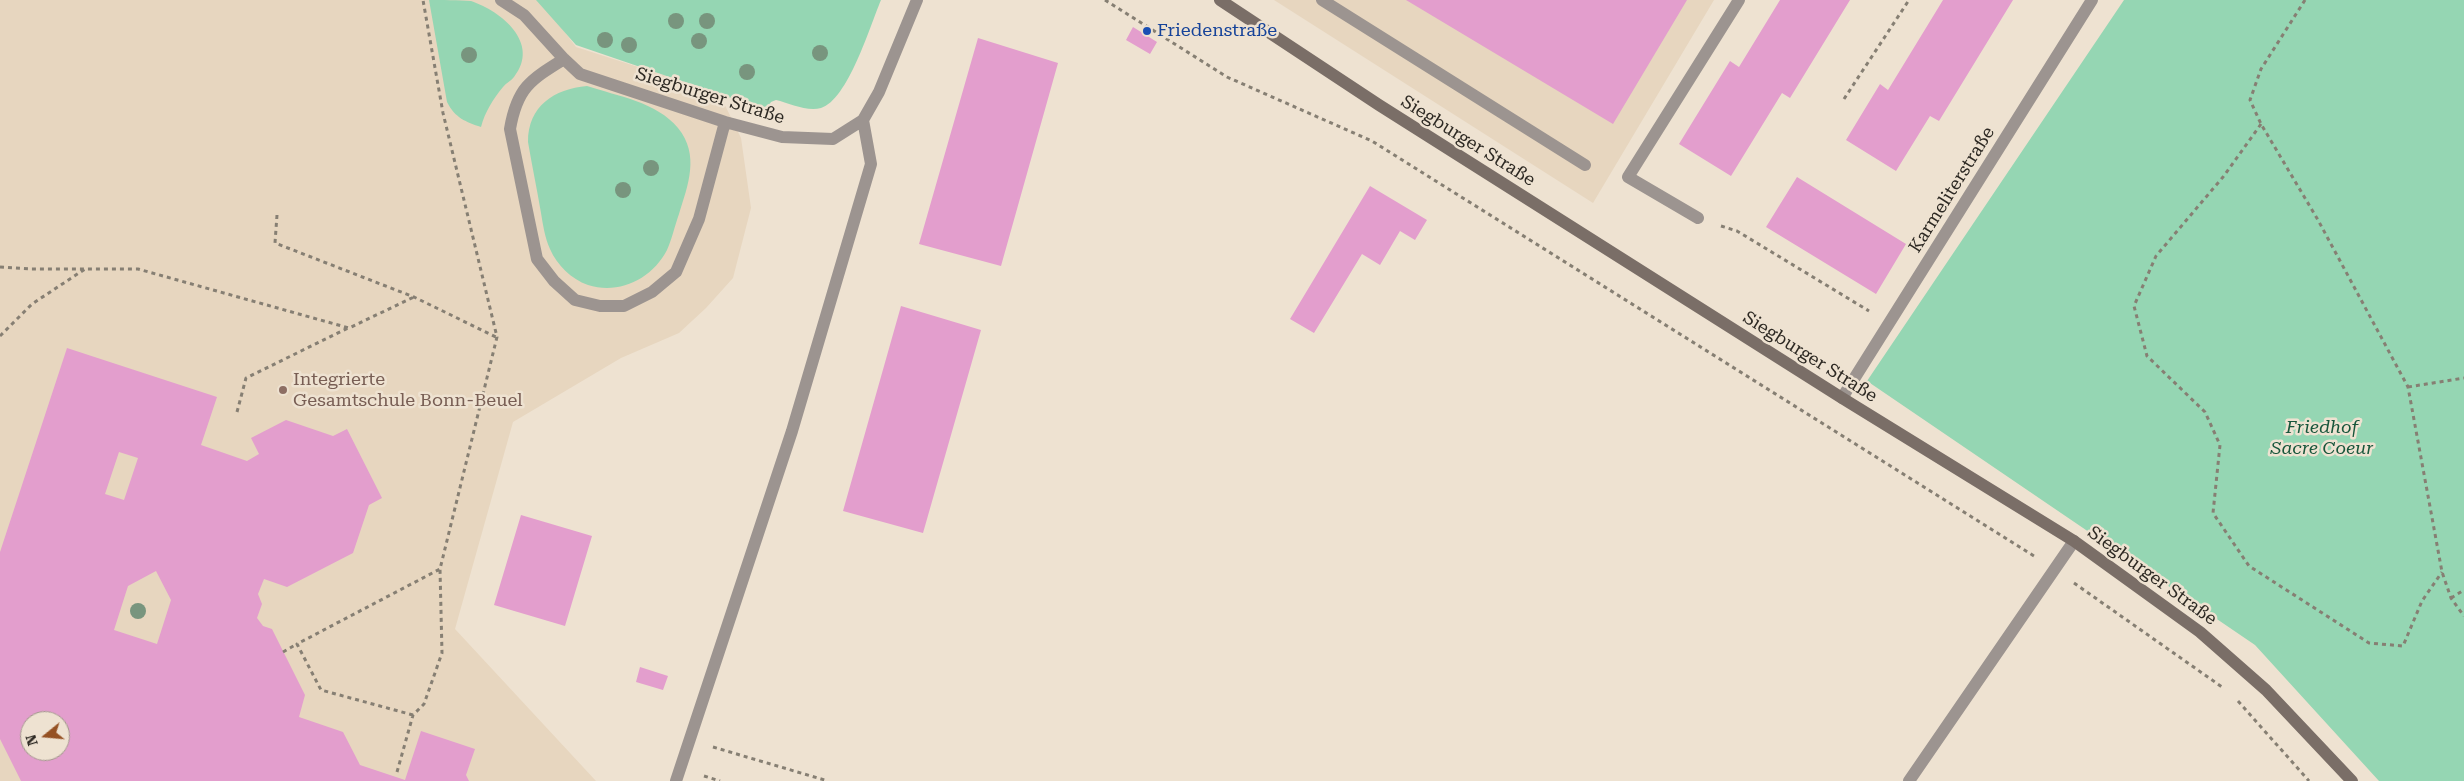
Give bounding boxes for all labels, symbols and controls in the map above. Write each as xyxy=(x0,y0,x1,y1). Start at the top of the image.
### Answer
place label: Friedenstraße xyxy=(1157,20,1277,42)
marker: Friedenstraße xyxy=(1141,25,1153,37)
street label: Siegburger Straße xyxy=(633,63,787,129)
street label: Siegburger Straße xyxy=(1397,91,1539,191)
street label: Karmeliterstraße xyxy=(1905,123,1999,257)
street label: Siegburger Straße xyxy=(1739,307,1881,407)
place label: Integrierte Gesamtschule Bonn-Beuel xyxy=(293,369,523,412)
marker: Integrierte Gesamtschule Bonn-Beuel xyxy=(277,384,289,396)
park label: Friedhof Sacre Coeur xyxy=(2270,417,2374,459)
street label: Siegburger Straße xyxy=(2083,522,2221,630)
north arrow xyxy=(20,711,70,761)
text: N xyxy=(22,733,41,748)

